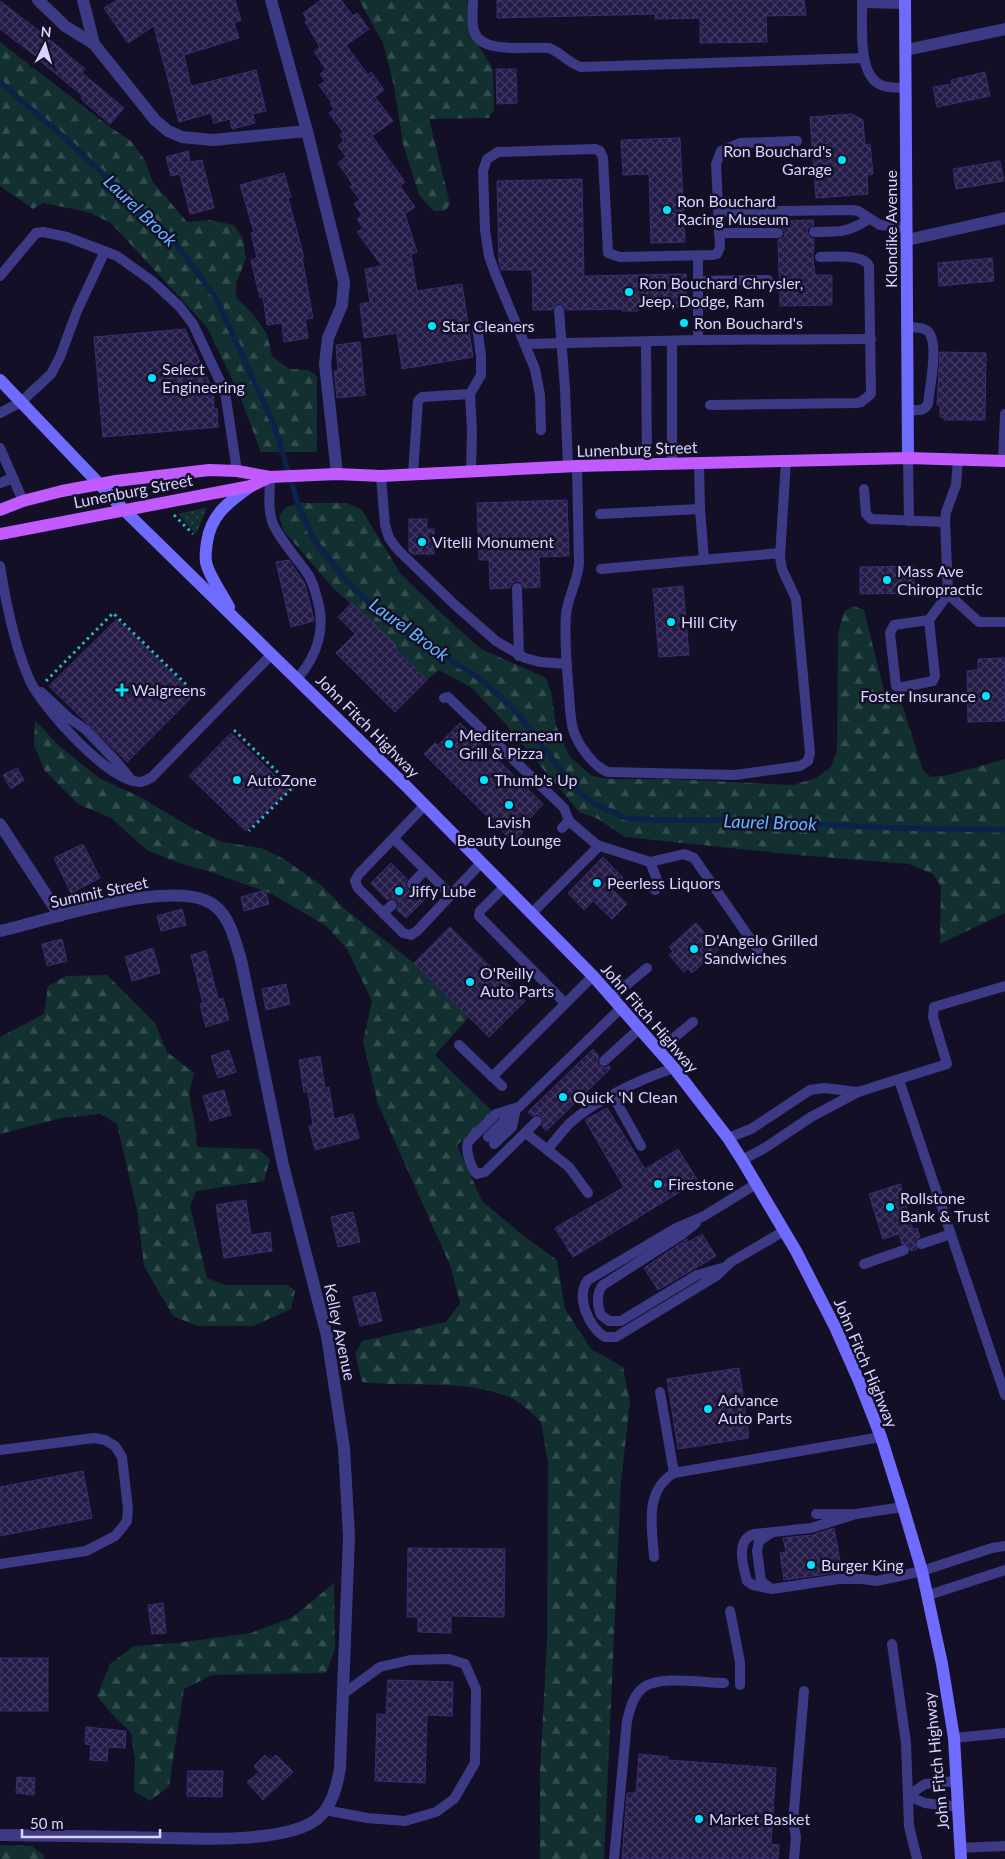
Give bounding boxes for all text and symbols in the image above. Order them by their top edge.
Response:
north arrow [20,20,70,70]
text: N [40,23,52,40]
place label: Ron Bouchard's Garage [723,141,832,178]
marker: Ron Bouchard's Garage [836,154,848,166]
water label: Laurel Brook [99,170,182,251]
street label: Klondike Avenue [881,170,900,288]
place label: Ron Bouchard Racing Museum [677,191,789,228]
marker: Ron Bouchard Racing Museum [661,204,673,216]
place label: Ron Bouchard Chrysler, Jeep, Dodge, Ram [639,273,803,310]
marker: Ron Bouchard Chrysler, Jeep, Dodge, Ram [623,286,635,298]
place label: Ron Bouchard's [694,313,803,332]
place label: Star Cleaners [442,316,535,335]
marker: Ron Bouchard's [678,317,690,329]
marker: Star Cleaners [426,320,438,332]
place label: Select Engineering [162,359,245,396]
marker: Select Engineering [146,372,158,384]
street label: Lunenburg Street [576,437,698,460]
street label: Lunenburg Street [72,470,194,511]
place label: Vitelli Monument [432,532,554,551]
marker: Vitelli Monument [416,536,428,548]
place label: Mass Ave Chiropractic [897,561,983,598]
marker: Mass Ave Chiropractic [881,574,893,586]
water label: Laurel Brook [365,593,454,666]
place label: Hill City [681,612,738,631]
marker: Hill City [665,616,677,628]
street label: John Fitch Highway [313,670,425,782]
place label: Walgreens [132,680,206,699]
marker: Walgreens [116,684,128,696]
place label: Foster Insurance [860,686,976,705]
marker: Foster Insurance [980,690,992,702]
place label: Mediterranean Grill & Pizza [459,725,563,762]
marker: Mediterranean Grill & Pizza [443,738,455,750]
place label: AutoZone [247,770,317,789]
place label: Thumb's Up [494,770,578,789]
marker: AutoZone [231,774,243,786]
marker: Thumb's Up [478,774,490,786]
marker: Lavish Beauty Lounge [503,799,515,811]
water label: Laurel Brook [723,809,818,835]
place label: Lavish Beauty Lounge [457,812,561,849]
street label: Summit Street [48,872,150,911]
place label: Peerless Liquors [607,873,721,892]
marker: Peerless Liquors [591,877,603,889]
place label: Jiffy Lube [409,881,476,900]
marker: Jiffy Lube [393,885,405,897]
place label: D'Angelo Grilled Sandwiches [704,930,818,967]
marker: D'Angelo Grilled Sandwiches [688,943,700,955]
street label: John Fitch Highway [598,959,703,1077]
place label: O'Reilly Auto Parts [480,963,554,1000]
marker: O'Reilly Auto Parts [464,976,476,988]
place label: Quick 'N Clean [573,1087,678,1106]
marker: Quick 'N Clean [557,1091,569,1103]
place label: Firestone [668,1174,734,1193]
marker: Firestone [652,1178,664,1190]
place label: Rollstone Bank & Trust [900,1188,990,1225]
marker: Rollstone Bank & Trust [884,1201,896,1213]
street label: Kelley Avenue [321,1282,360,1382]
street label: John Fitch Highway [831,1295,903,1431]
place label: Advance Auto Parts [718,1390,792,1427]
marker: Advance Auto Parts [702,1403,714,1415]
place label: Burger King [821,1555,904,1574]
marker: Burger King [805,1559,817,1571]
street label: John Fitch Highway [919,1691,952,1831]
scale bar [22,1806,160,1838]
place label: Market Basket [709,1809,810,1828]
marker: Market Basket [693,1813,705,1825]
text: 50 m [30,1814,64,1832]

